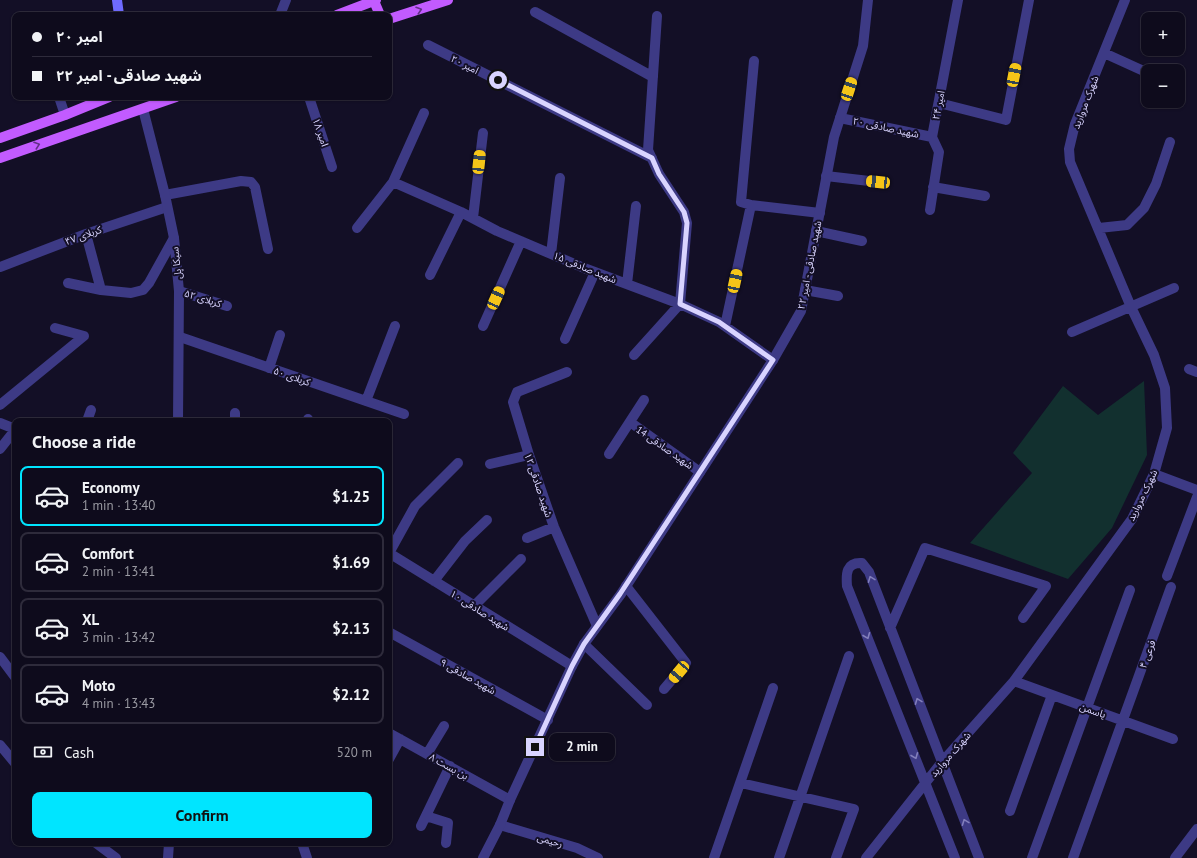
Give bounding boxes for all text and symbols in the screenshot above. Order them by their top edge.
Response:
one-way arrow [415,6,422,15]
map controls [1141,12,1185,108]
button: + [1141,12,1185,56]
text: امیر ۲۰ [56,27,103,46]
street label: امیر ۲۰ [449,52,481,77]
car [1006,62,1022,88]
button: − [1141,64,1185,108]
text: شهید صادقی - امیر ۲۲ [56,66,202,85]
route start [489,71,507,89]
street label: شهرک مروارید [1069,74,1102,130]
car [840,76,858,102]
street label: امیر ۲۴ [929,89,948,121]
street label: شهید صادقی ۲۰ [852,114,920,141]
street label: امیر ۱۸ [310,116,331,148]
one-way arrow [33,141,40,150]
car [472,149,486,175]
car [865,175,891,189]
street label: شهید صادقی - امیر ۲۲ [795,220,824,310]
street label: کربلای ۴۷ [63,223,104,248]
street label: سیکا پل [168,246,185,280]
street label: شهید صادقی ۱۵ [551,249,619,286]
car [727,268,743,294]
car [486,285,506,311]
street label: کربلای ۵۲ [183,287,224,311]
street label: کربلای ۵۰ [272,364,313,389]
street label: شهید صادقی 14 [634,423,696,472]
text: Choose a ride [32,430,136,453]
street label: شهید صادقی ۱۲ [521,451,556,519]
street label: شهرک مروارید [1124,467,1161,523]
icon: car [34,478,70,514]
text: Economy [82,478,140,497]
text: $1.25 [332,487,370,506]
text: 1 min · 13:40 [82,497,155,514]
icon: car [34,544,70,580]
text: Comfort [82,544,134,563]
text: $1.69 [332,553,370,572]
text: 2 min · 13:41 [82,563,155,580]
one-way arrow [868,576,876,583]
street label: شهید صادقی ۱۰ [448,587,512,634]
icon: car [34,610,70,646]
text: XL [82,610,99,629]
text: $2.13 [332,619,370,638]
text: 3 min · 13:42 [82,629,155,646]
one-way arrow [862,632,870,639]
street label: فرعی ۴ [1136,638,1159,670]
street label: شهید صادقی ۹ [438,656,498,697]
car [667,659,691,685]
icon: car [34,676,70,712]
text: Moto [82,676,115,695]
text: $2.12 [332,685,370,704]
text: 4 min · 13:43 [82,695,155,712]
one-way arrow [915,697,923,705]
street label: یاسمن [1078,700,1108,721]
street label: شهرک مروارید [927,729,974,780]
callout: 2 min [549,733,615,761]
route end [526,738,544,756]
text: 2 min [566,738,598,755]
icon: cash [32,741,54,763]
text: Cash [64,743,94,762]
text: 520 m [337,744,372,761]
street label: بن بست ۸ [427,750,471,783]
one-way arrow [910,753,918,760]
button: Confirm [32,792,372,838]
one-way arrow [962,818,970,825]
street label: رحیمی [536,831,564,850]

